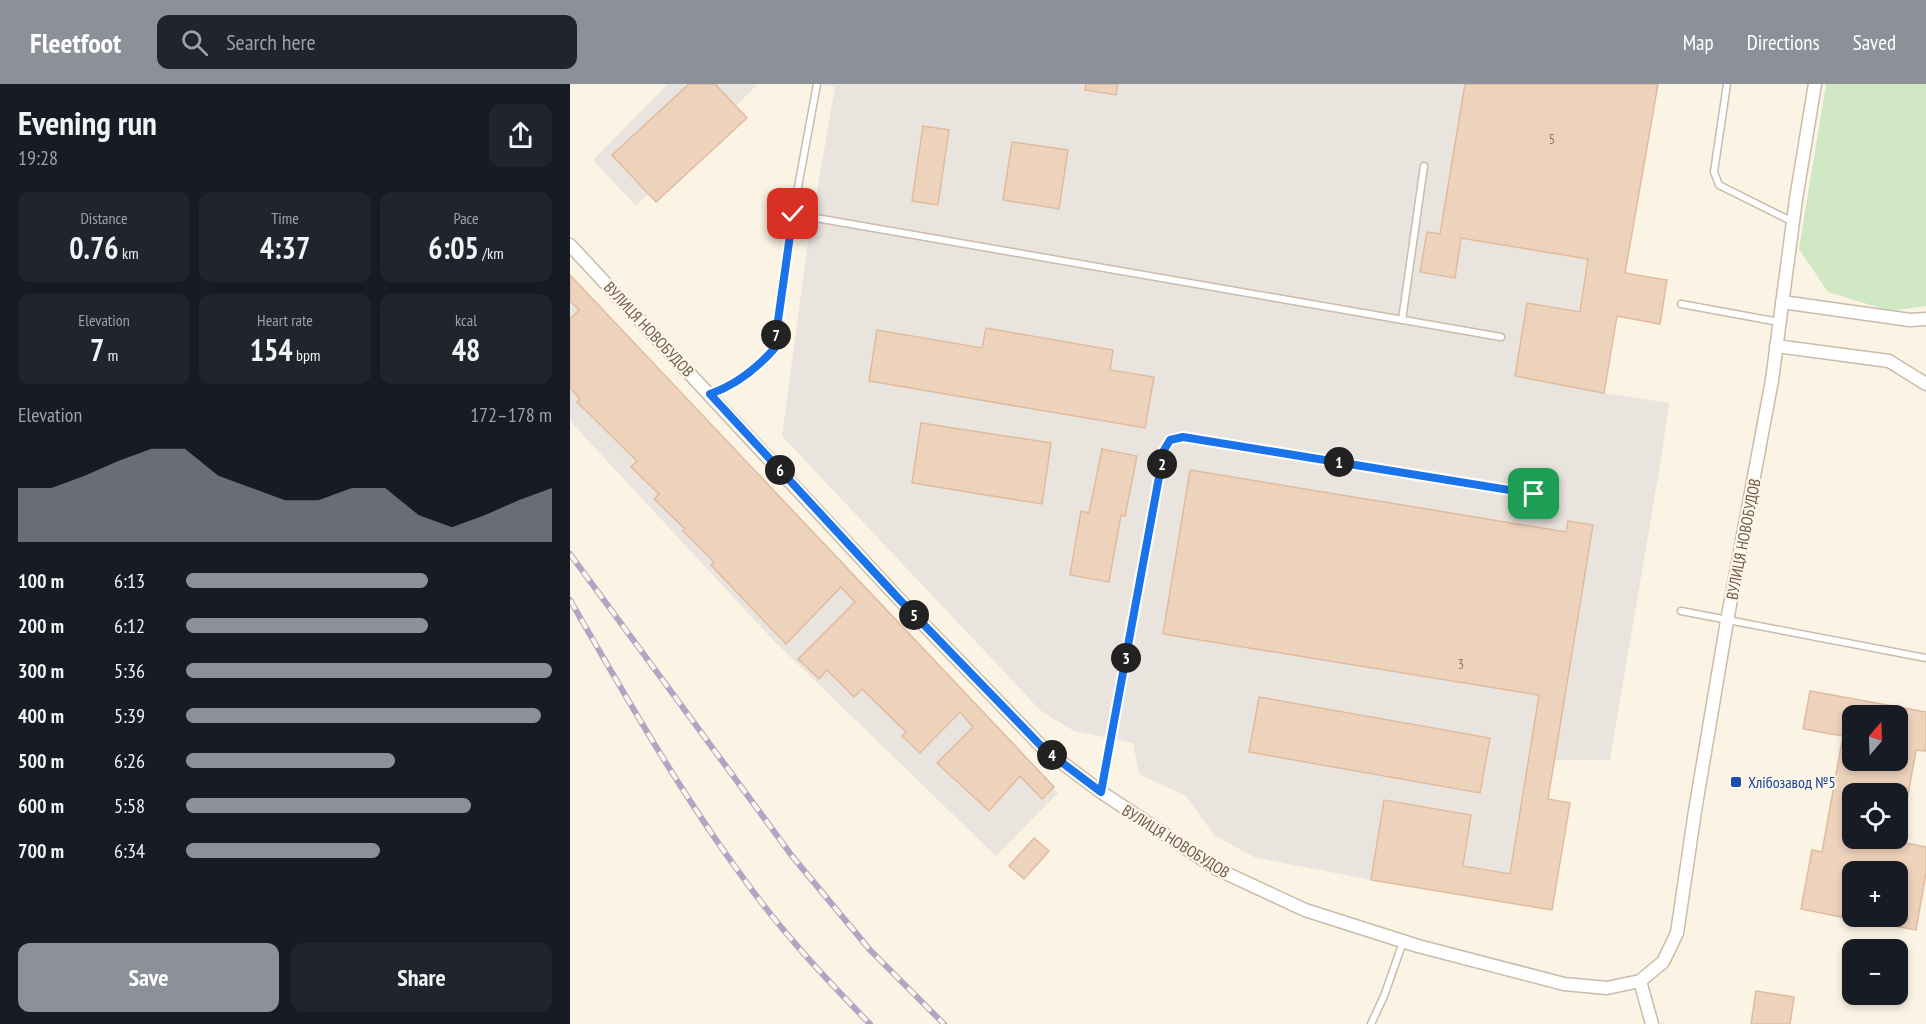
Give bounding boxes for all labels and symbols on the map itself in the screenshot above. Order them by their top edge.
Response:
house number: 5 [1549,130,1555,148]
pin [767,188,818,239]
street label: ВУЛИЦЯ НОВОБУДОВ [600,277,698,381]
pin: 7 [761,320,791,350]
pin: 1 [1324,447,1354,477]
pin: 2 [1147,449,1177,479]
pin: 6 [765,455,795,485]
pin [1508,468,1559,519]
street label: ВУЛИЦЯ НОВОБУДОВ [1721,477,1765,601]
pin: 5 [899,600,929,630]
pin: 3 [1111,643,1141,673]
house number: 3 [1458,655,1464,673]
north arrow [1842,705,1908,771]
pin: 4 [1037,740,1067,770]
place label: Хлібозавод №5 [1748,772,1836,792]
marker: Хлібозавод №5 [1729,775,1743,789]
street label: ВУЛИЦЯ НОВОБУДОВ [1119,800,1233,882]

